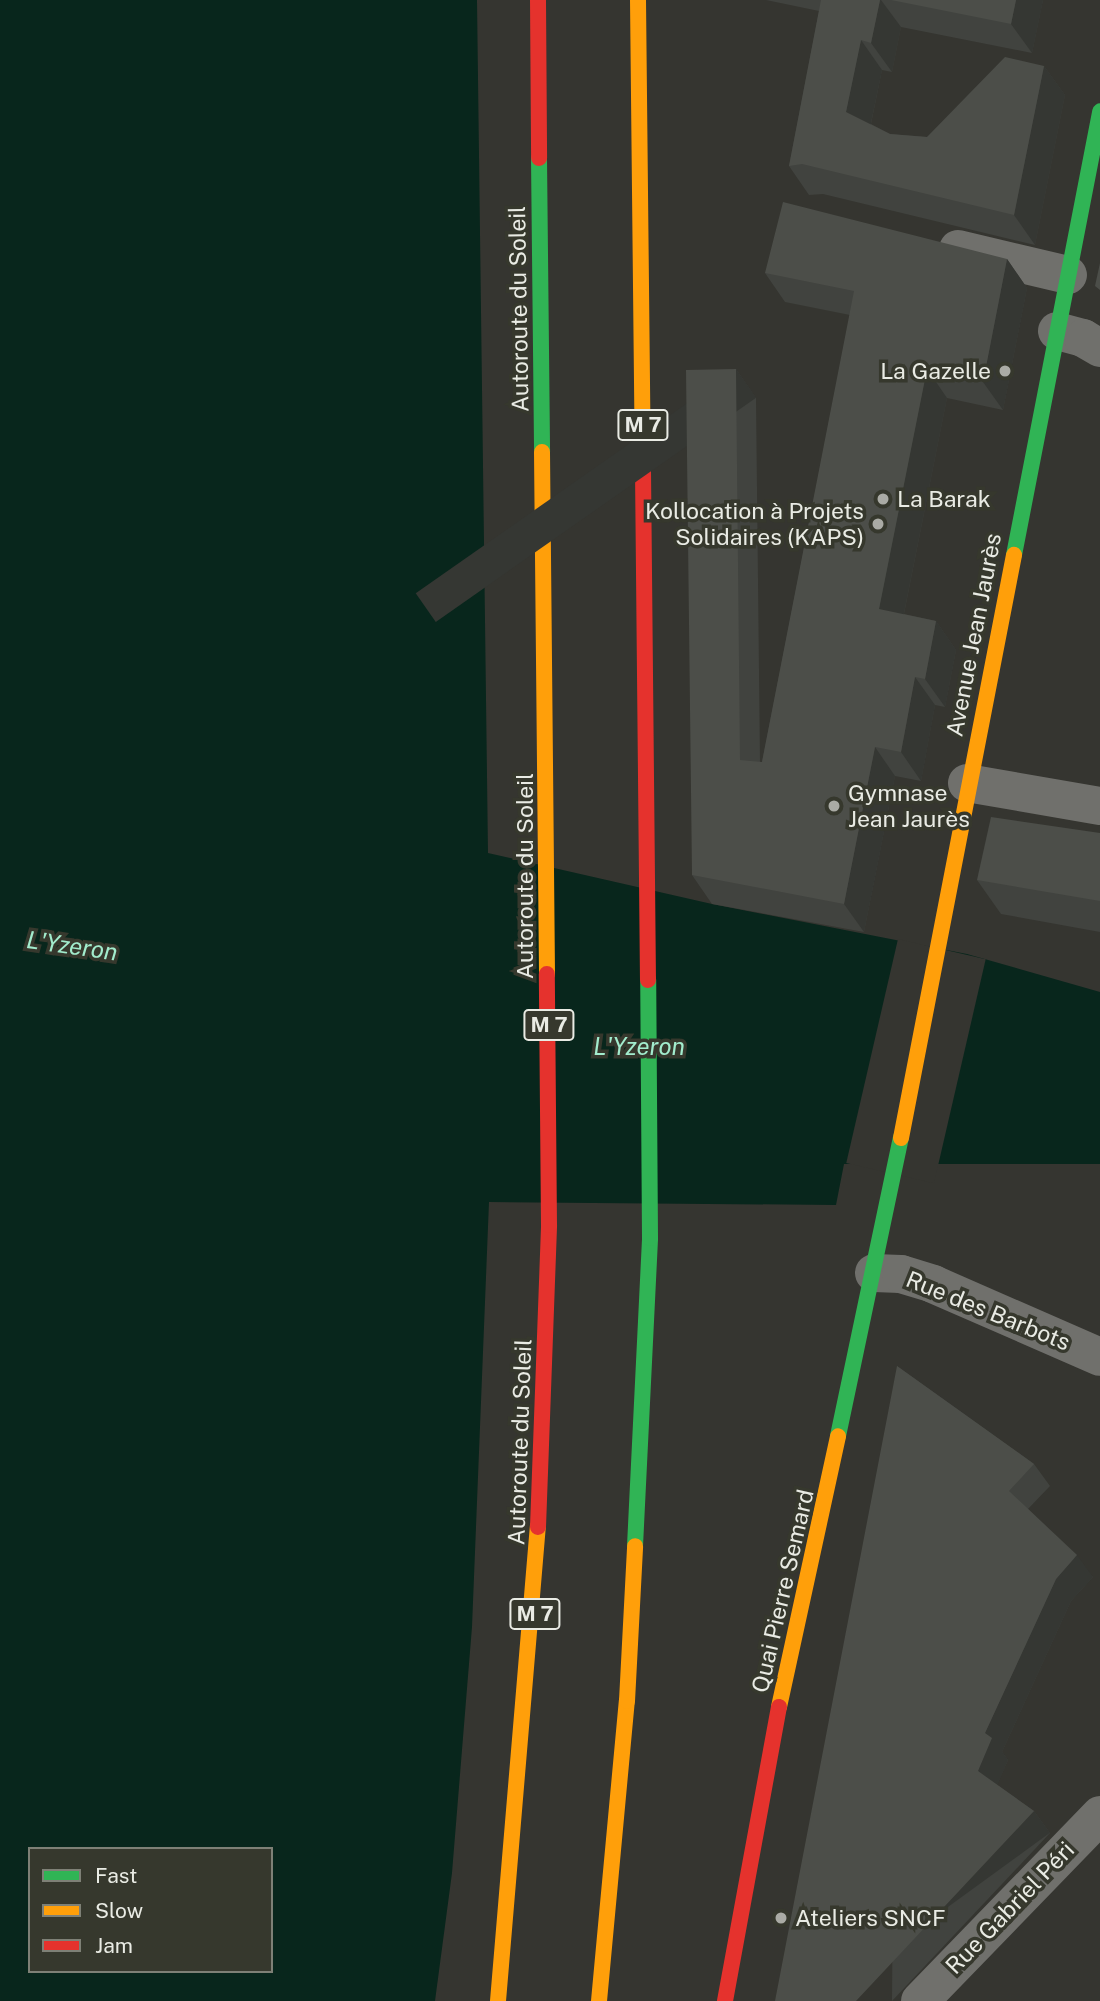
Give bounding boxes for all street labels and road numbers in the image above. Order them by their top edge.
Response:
street label: Autoroute du Soleil [503,205,535,413]
road number: M 7 [617,408,669,442]
street label: Avenue Jean Jaurès [941,531,1007,739]
street label: Autoroute du Soleil [511,773,539,979]
road number: M 7 [523,1007,575,1042]
street label: Rue des Barbots [902,1265,1074,1357]
street label: Autoroute du Soleil [503,1338,537,1546]
street label: Quai Pierre Semard [746,1487,820,1695]
road number: M 7 [509,1596,561,1632]
street label: Rue Gabriel Péri [940,1836,1080,1980]

